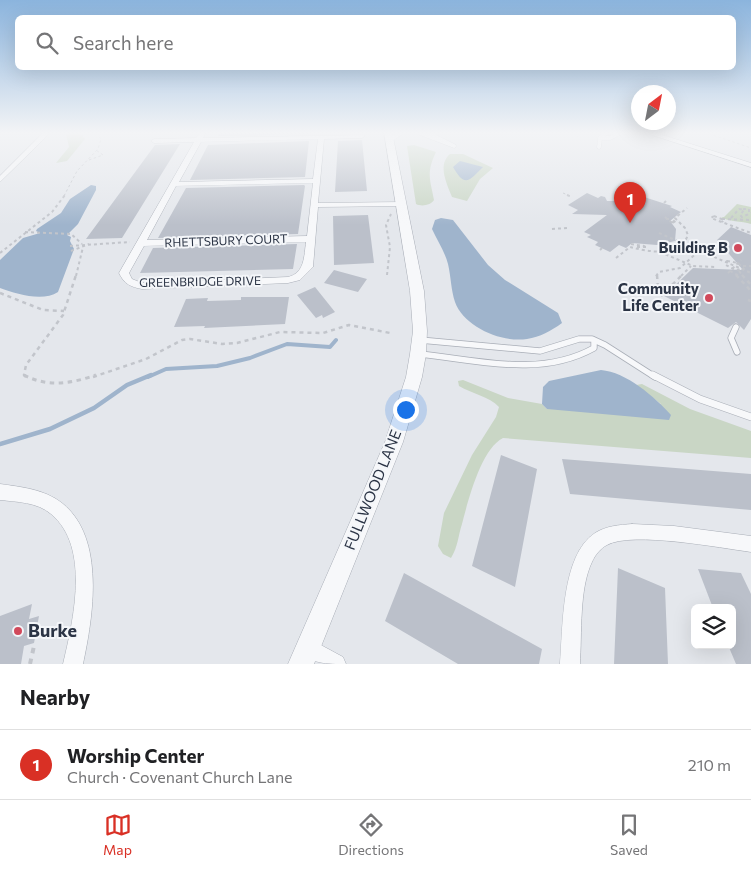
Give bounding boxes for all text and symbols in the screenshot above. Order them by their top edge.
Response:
search box [15,15,736,70]
icon: search [33,29,61,57]
text: Search here [73,31,173,54]
north arrow [631,85,676,130]
pin: 1 [614,182,646,223]
street label: RHETTSBURY COURT [164,231,288,249]
place label: Building B [659,238,728,256]
marker: Building B [732,242,744,254]
street label: GREENBRIDGE DRIVE [139,273,261,289]
place label: Community Life Center [618,279,700,314]
marker: Community Life Center [703,292,715,304]
your location [393,397,419,423]
street label: FULLWOOD LANE [340,427,404,552]
map controls [691,604,736,649]
button: layers [691,604,736,649]
place label: Burke [28,619,77,641]
marker: Burke [12,625,24,637]
text: Nearby [20,684,90,709]
text: Worship Center [67,744,204,767]
text: 1 [32,755,40,774]
text: 210 m [688,755,731,774]
text: Church · Covenant Church Lane [67,767,293,786]
tab: Map [103,811,132,858]
tab: Directions [338,811,404,858]
tab: Saved [610,811,648,858]

